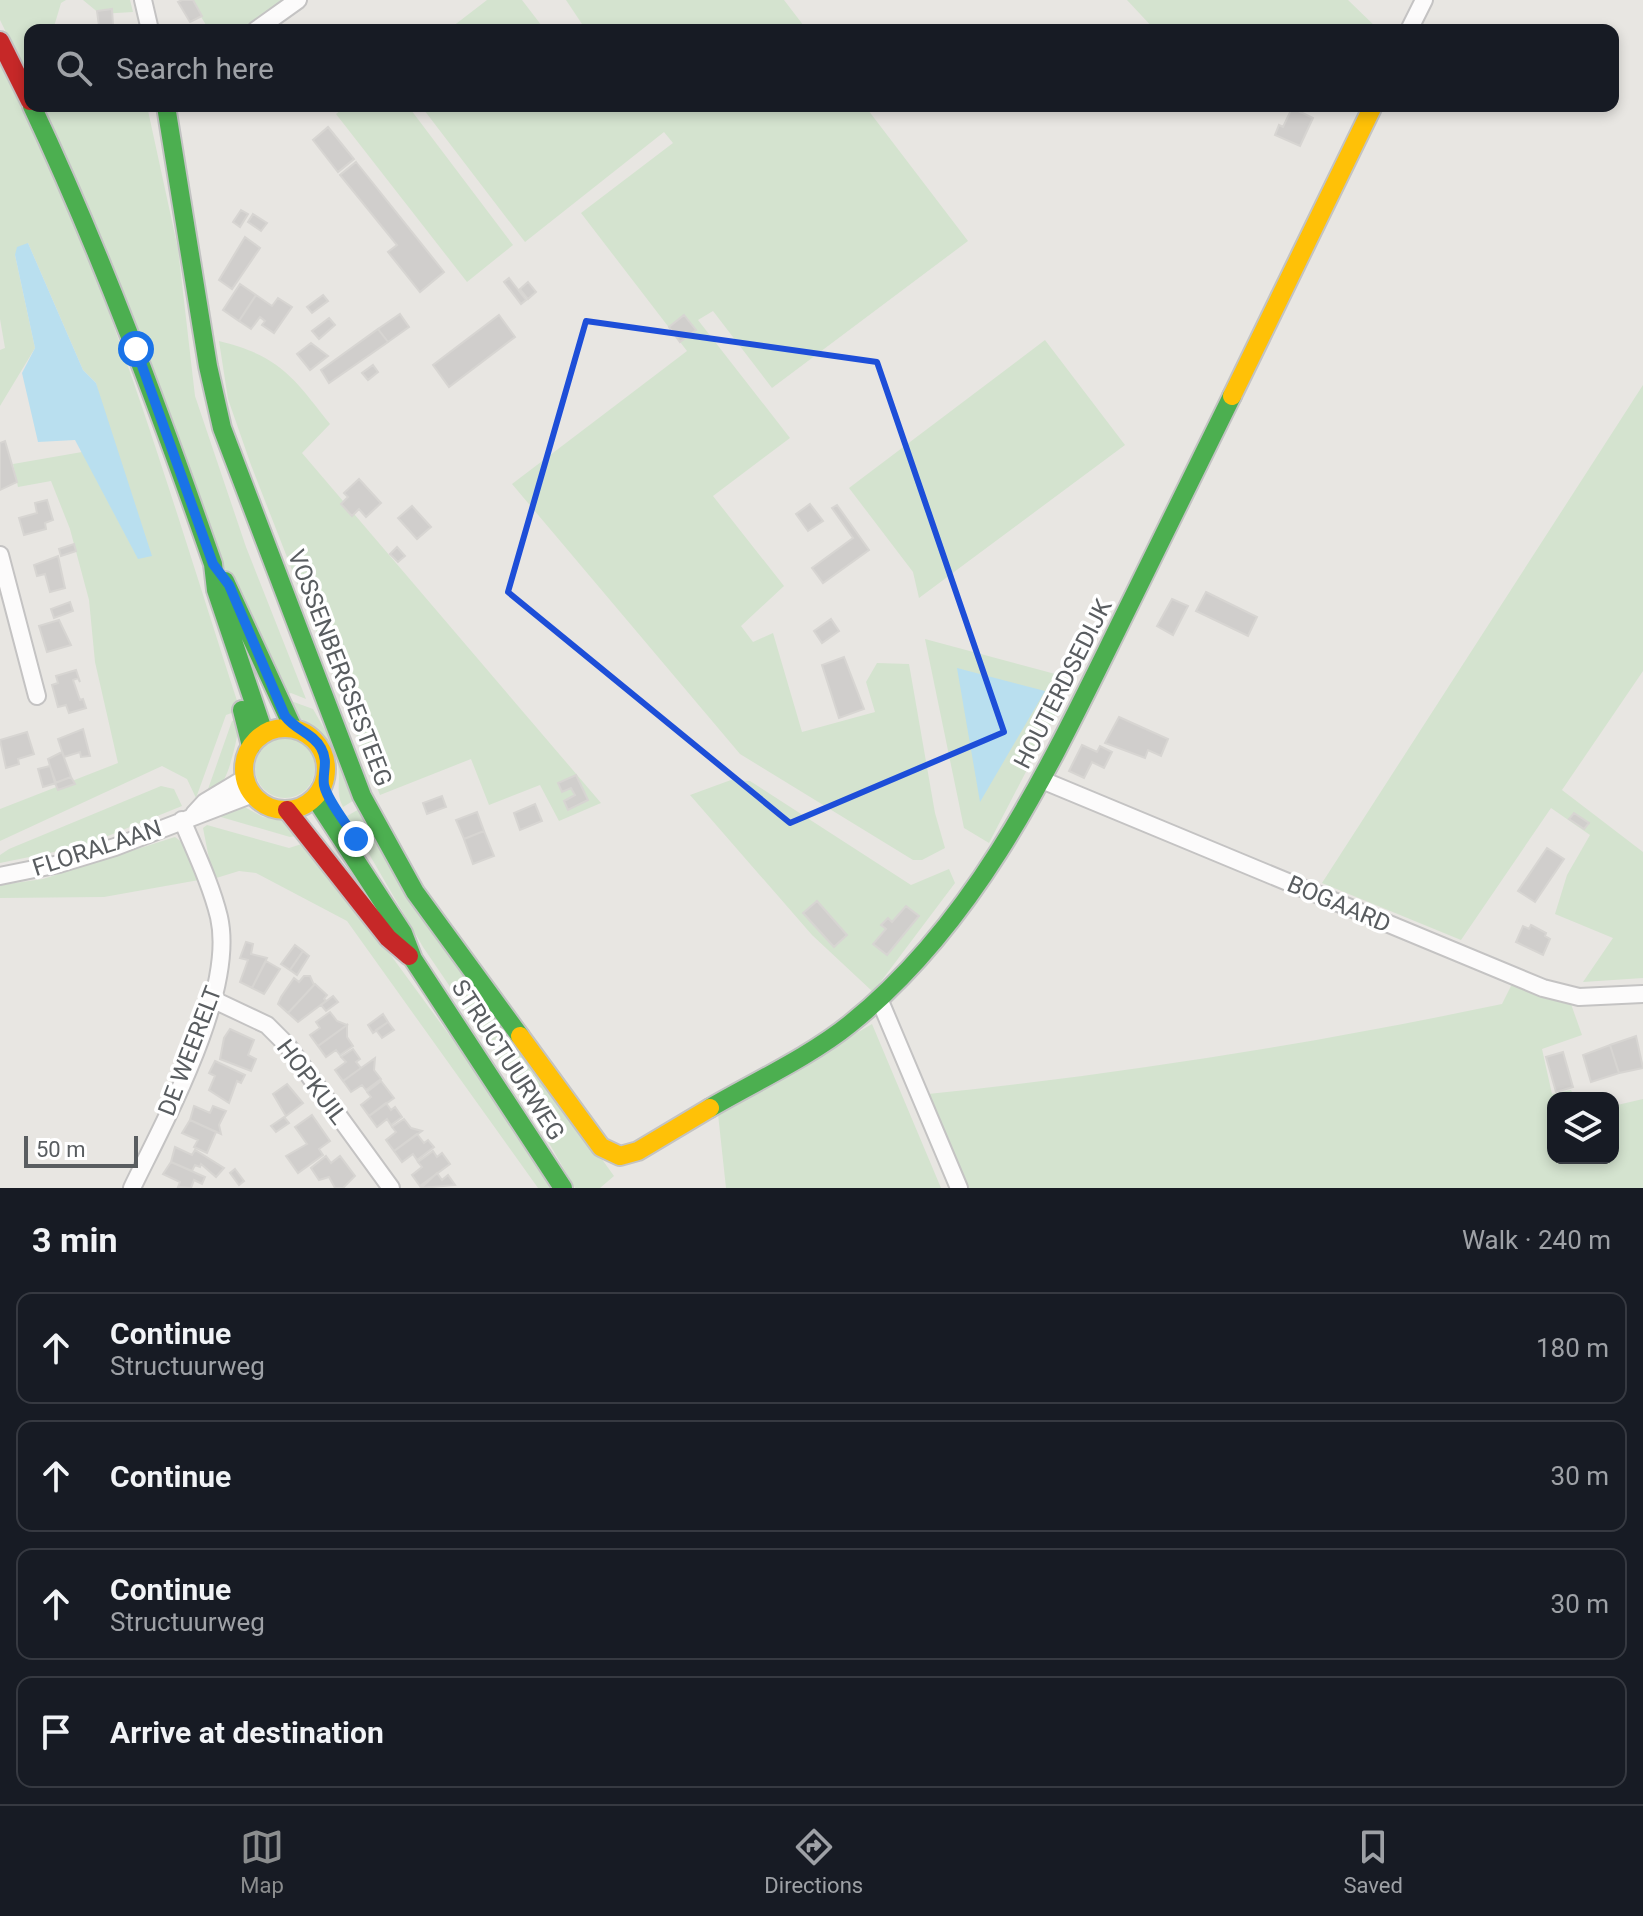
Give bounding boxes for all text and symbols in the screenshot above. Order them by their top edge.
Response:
search box [24,24,1619,112]
icon: search [52,46,96,90]
text: Search here [116,51,274,86]
route start [118,331,154,367]
street label: VOSSENBERGSESTEEG [282,546,398,790]
street label: HOUTERDSEDIJK [1008,594,1118,773]
street label: FLORALAAN [29,814,165,882]
route end [338,821,374,857]
street label: BOGAARD [1283,870,1395,938]
street label: STRUCTUURWEG [446,974,570,1146]
street label: DE WEERELT [152,982,228,1120]
street label: HOPKUIL [271,1034,353,1130]
map controls [1547,1092,1619,1164]
button: layers [1547,1092,1619,1164]
scale bar [24,1132,138,1168]
text: 50 m [36,1137,85,1162]
text: 3 min [32,1220,117,1260]
text: Walk · 240 m [1462,1225,1611,1255]
text: Continue [110,1316,231,1351]
icon: ahead [34,1326,78,1370]
text: 180 m [1536,1333,1609,1363]
text: Structuurweg [110,1351,265,1381]
icon: ahead [34,1454,78,1498]
text: Continue [110,1459,231,1494]
text: 30 m [1551,1461,1609,1491]
text: Continue [110,1572,231,1607]
icon: ahead [34,1582,78,1626]
text: 30 m [1551,1589,1609,1619]
text: Structuurweg [110,1607,265,1637]
icon: arrive [34,1710,78,1754]
text: Arrive at destination [110,1715,384,1750]
tab: Map [240,1825,284,1898]
tab: Directions [764,1825,863,1898]
tab: Saved [1343,1825,1403,1898]

